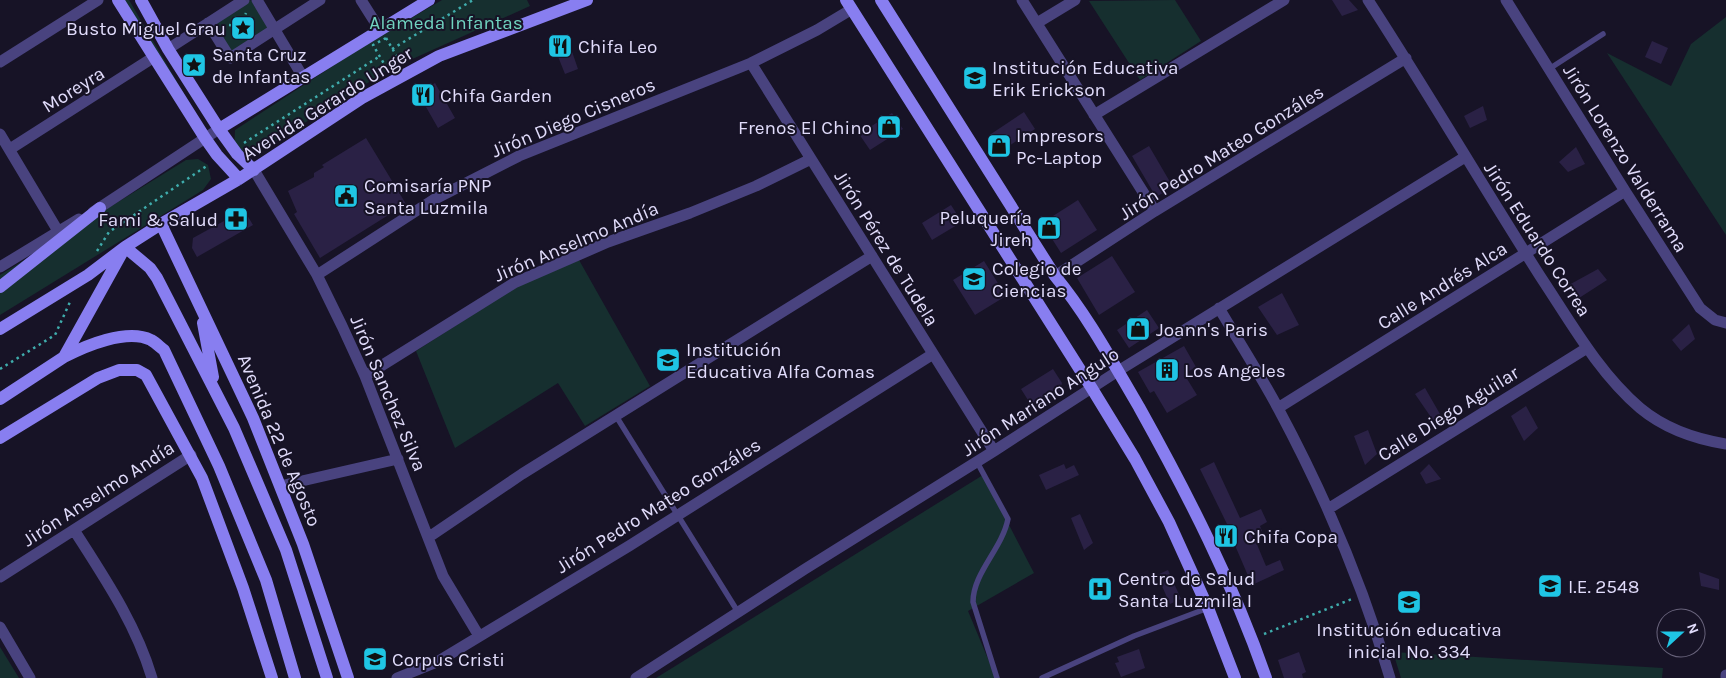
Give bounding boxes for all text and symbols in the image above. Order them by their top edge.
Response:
park label: Alameda Infantas [369,12,523,34]
place icon: Busto Miguel Grau [230,15,256,41]
place label: Busto Miguel Grau [66,18,226,40]
restaurant icon: Chifa Leo [547,33,573,59]
place label: Chifa Leo [578,36,657,58]
street label: Avenida Gerardo Unger [238,42,417,165]
place label: Santa Cruz de Infantas [212,44,310,88]
place icon: Santa Cruz de Infantas [181,52,207,78]
place label: Institución Educativa Erik Erickson [992,57,1179,101]
street label: Jirón Lorenzo Valderrama [1558,61,1692,256]
street label: Moreyra [38,62,109,118]
school or university icon: Institución Educativa Erik Erickson [962,65,988,91]
street label: Jirón Diego Cisneros [488,73,659,162]
street label: Jirón Pedro Mateo Gonzáles [1115,81,1328,225]
restaurant icon: Chifa Garden [410,82,436,108]
place label: Chifa Garden [440,85,552,107]
shop icon: Frenos El Chino [876,114,902,140]
place label: Frenos El Chino [738,117,872,139]
place label: Impresors Pc-Laptop [1016,125,1104,169]
shop icon: Impresors Pc-Laptop [986,133,1012,159]
street label: Jirón Eduardo Correa [1479,158,1595,321]
street label: Jirón Pérez de Tudela [829,167,943,330]
place label: Comisaría PNP Santa Luzmila [364,175,491,219]
public building icon: Comisaría PNP Santa Luzmila [333,183,359,209]
street label: Jirón Anselmo Andía [491,197,662,287]
pharmacy icon: Fami & Salud [223,206,249,232]
place label: Peluquería Jireh [940,207,1032,251]
place label: Fami & Salud [98,209,218,231]
shop icon: Peluquería Jireh [1036,215,1062,241]
street label: Calle Andrés Alca [1374,237,1511,334]
place label: Colegio de Ciencias [992,258,1081,302]
school or university icon: Colegio de Ciencias [961,266,987,292]
street label: Jirón Sanchez Silva [345,312,431,475]
shop icon: Joann's Paris [1125,316,1151,342]
place label: Joann's Paris [1156,319,1268,341]
place label: Institución Educativa Alfa Comas [686,339,875,383]
street label: Jirón Mariano Angulo [958,343,1123,461]
school or university icon: Institución Educativa Alfa Comas [655,347,681,373]
street label: Avenida 22 de Agosto [233,351,325,530]
building icon: Los Angeles [1154,357,1180,383]
place label: Los Angeles [1184,360,1286,382]
street label: Calle Diego Aguilar [1374,362,1523,466]
street label: Jirón Pedro Mateo Gonzáles [552,434,765,578]
street label: Jirón Anselmo Andía [19,437,179,551]
restaurant icon: Chifa Copa [1213,523,1239,549]
place label: Chifa Copa [1244,526,1338,548]
place label: Centro de Salud Santa Luzmila I [1118,568,1255,612]
school or university icon: I.E. 2548 [1537,573,1563,599]
hospital icon: Centro de Salud Santa Luzmila I [1087,576,1113,602]
place label: I.E. 2548 [1568,576,1639,598]
school or university icon: Institución educativa inicial No. 334 [1396,589,1422,615]
north arrow [1656,608,1706,658]
place label: Institución educativa inicial No. 334 [1316,619,1502,663]
text: N [1683,621,1702,636]
school or university icon: Corpus Cristi [362,646,388,672]
place label: Corpus Cristi [392,649,505,671]

